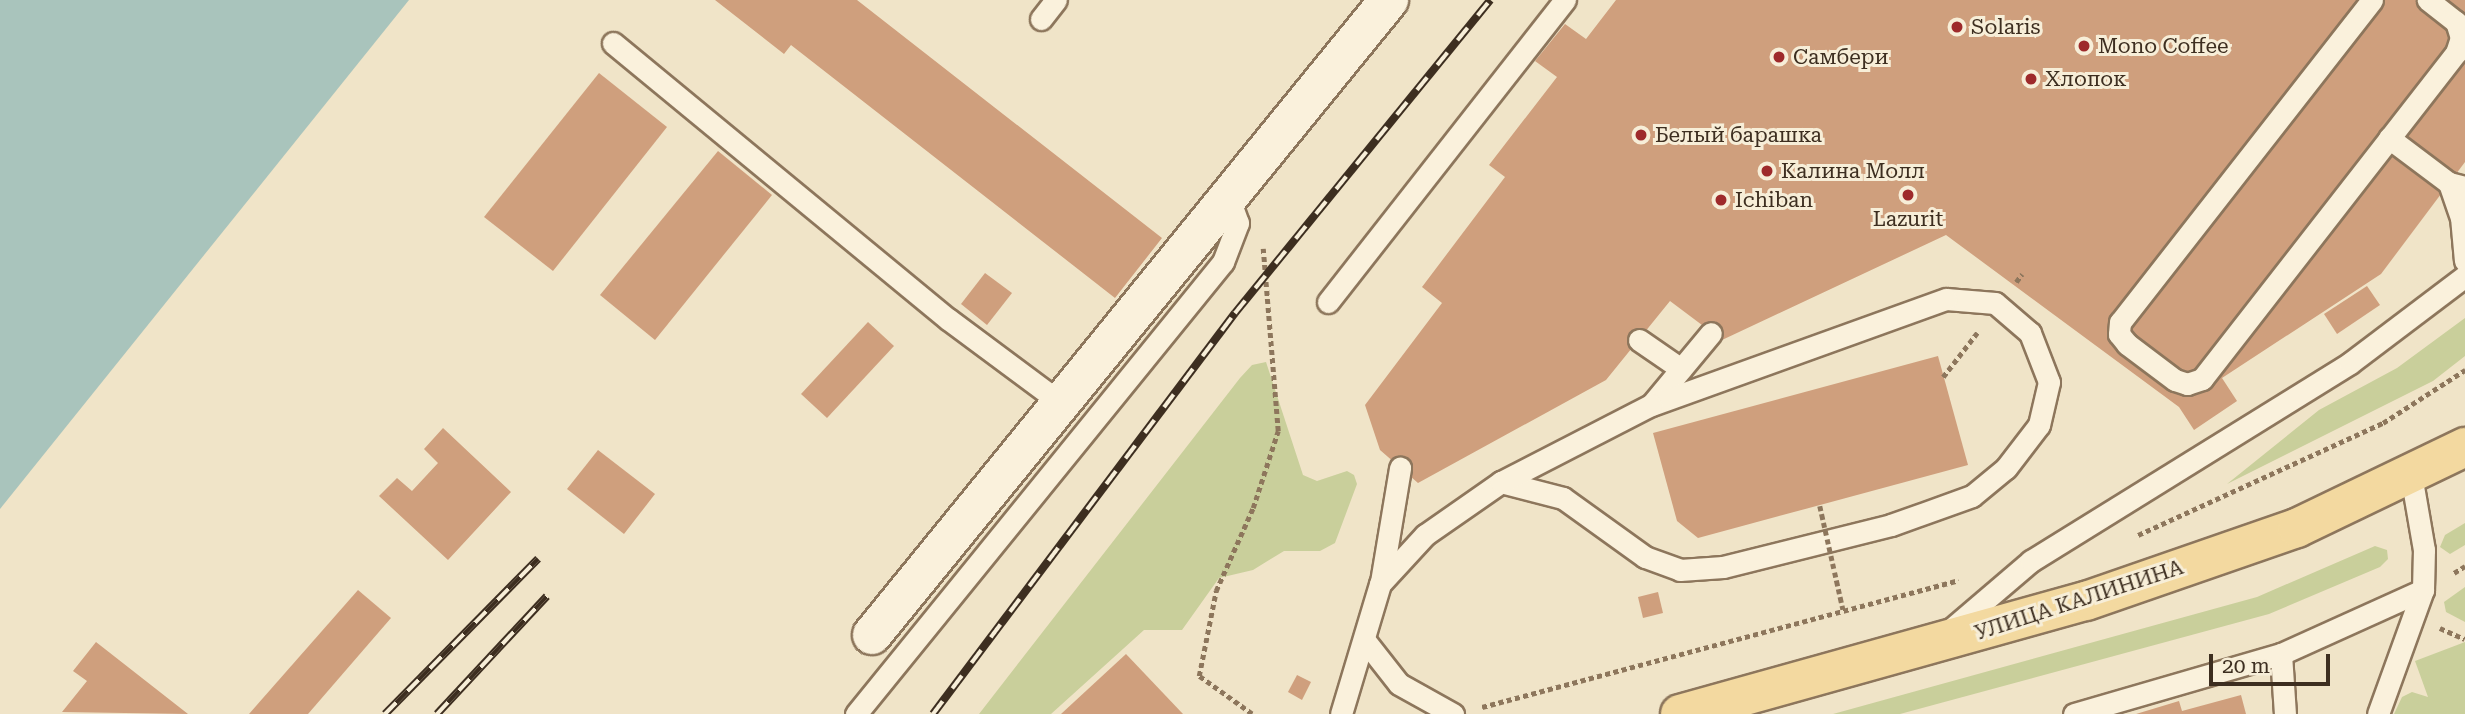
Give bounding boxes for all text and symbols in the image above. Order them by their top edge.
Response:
place label: Solaris [1971,14,2041,40]
marker: Solaris [1949,19,1965,35]
place label: Mono Coffee [2098,33,2229,59]
marker: Mono Coffee [2076,38,2092,54]
place label: Самбери [1793,44,1889,70]
marker: Самбери [1771,49,1787,65]
place label: Хлопок [2045,66,2127,92]
marker: Хлопок [2023,71,2039,87]
place label: Белый барашка [1655,122,1822,148]
marker: Белый барашка [1633,127,1649,143]
place label: Калина Молл [1781,158,1925,184]
marker: Калина Молл [1759,163,1775,179]
place label: Ichiban [1735,187,1813,213]
marker: Lazurit [1900,187,1916,203]
marker: Ichiban [1713,192,1729,208]
place label: Lazurit [1873,206,1943,232]
street label: УЛИЦА КАЛИНИНА [1972,554,2186,646]
scale bar [2213,640,2334,684]
text: 20 m [2222,654,2270,678]

